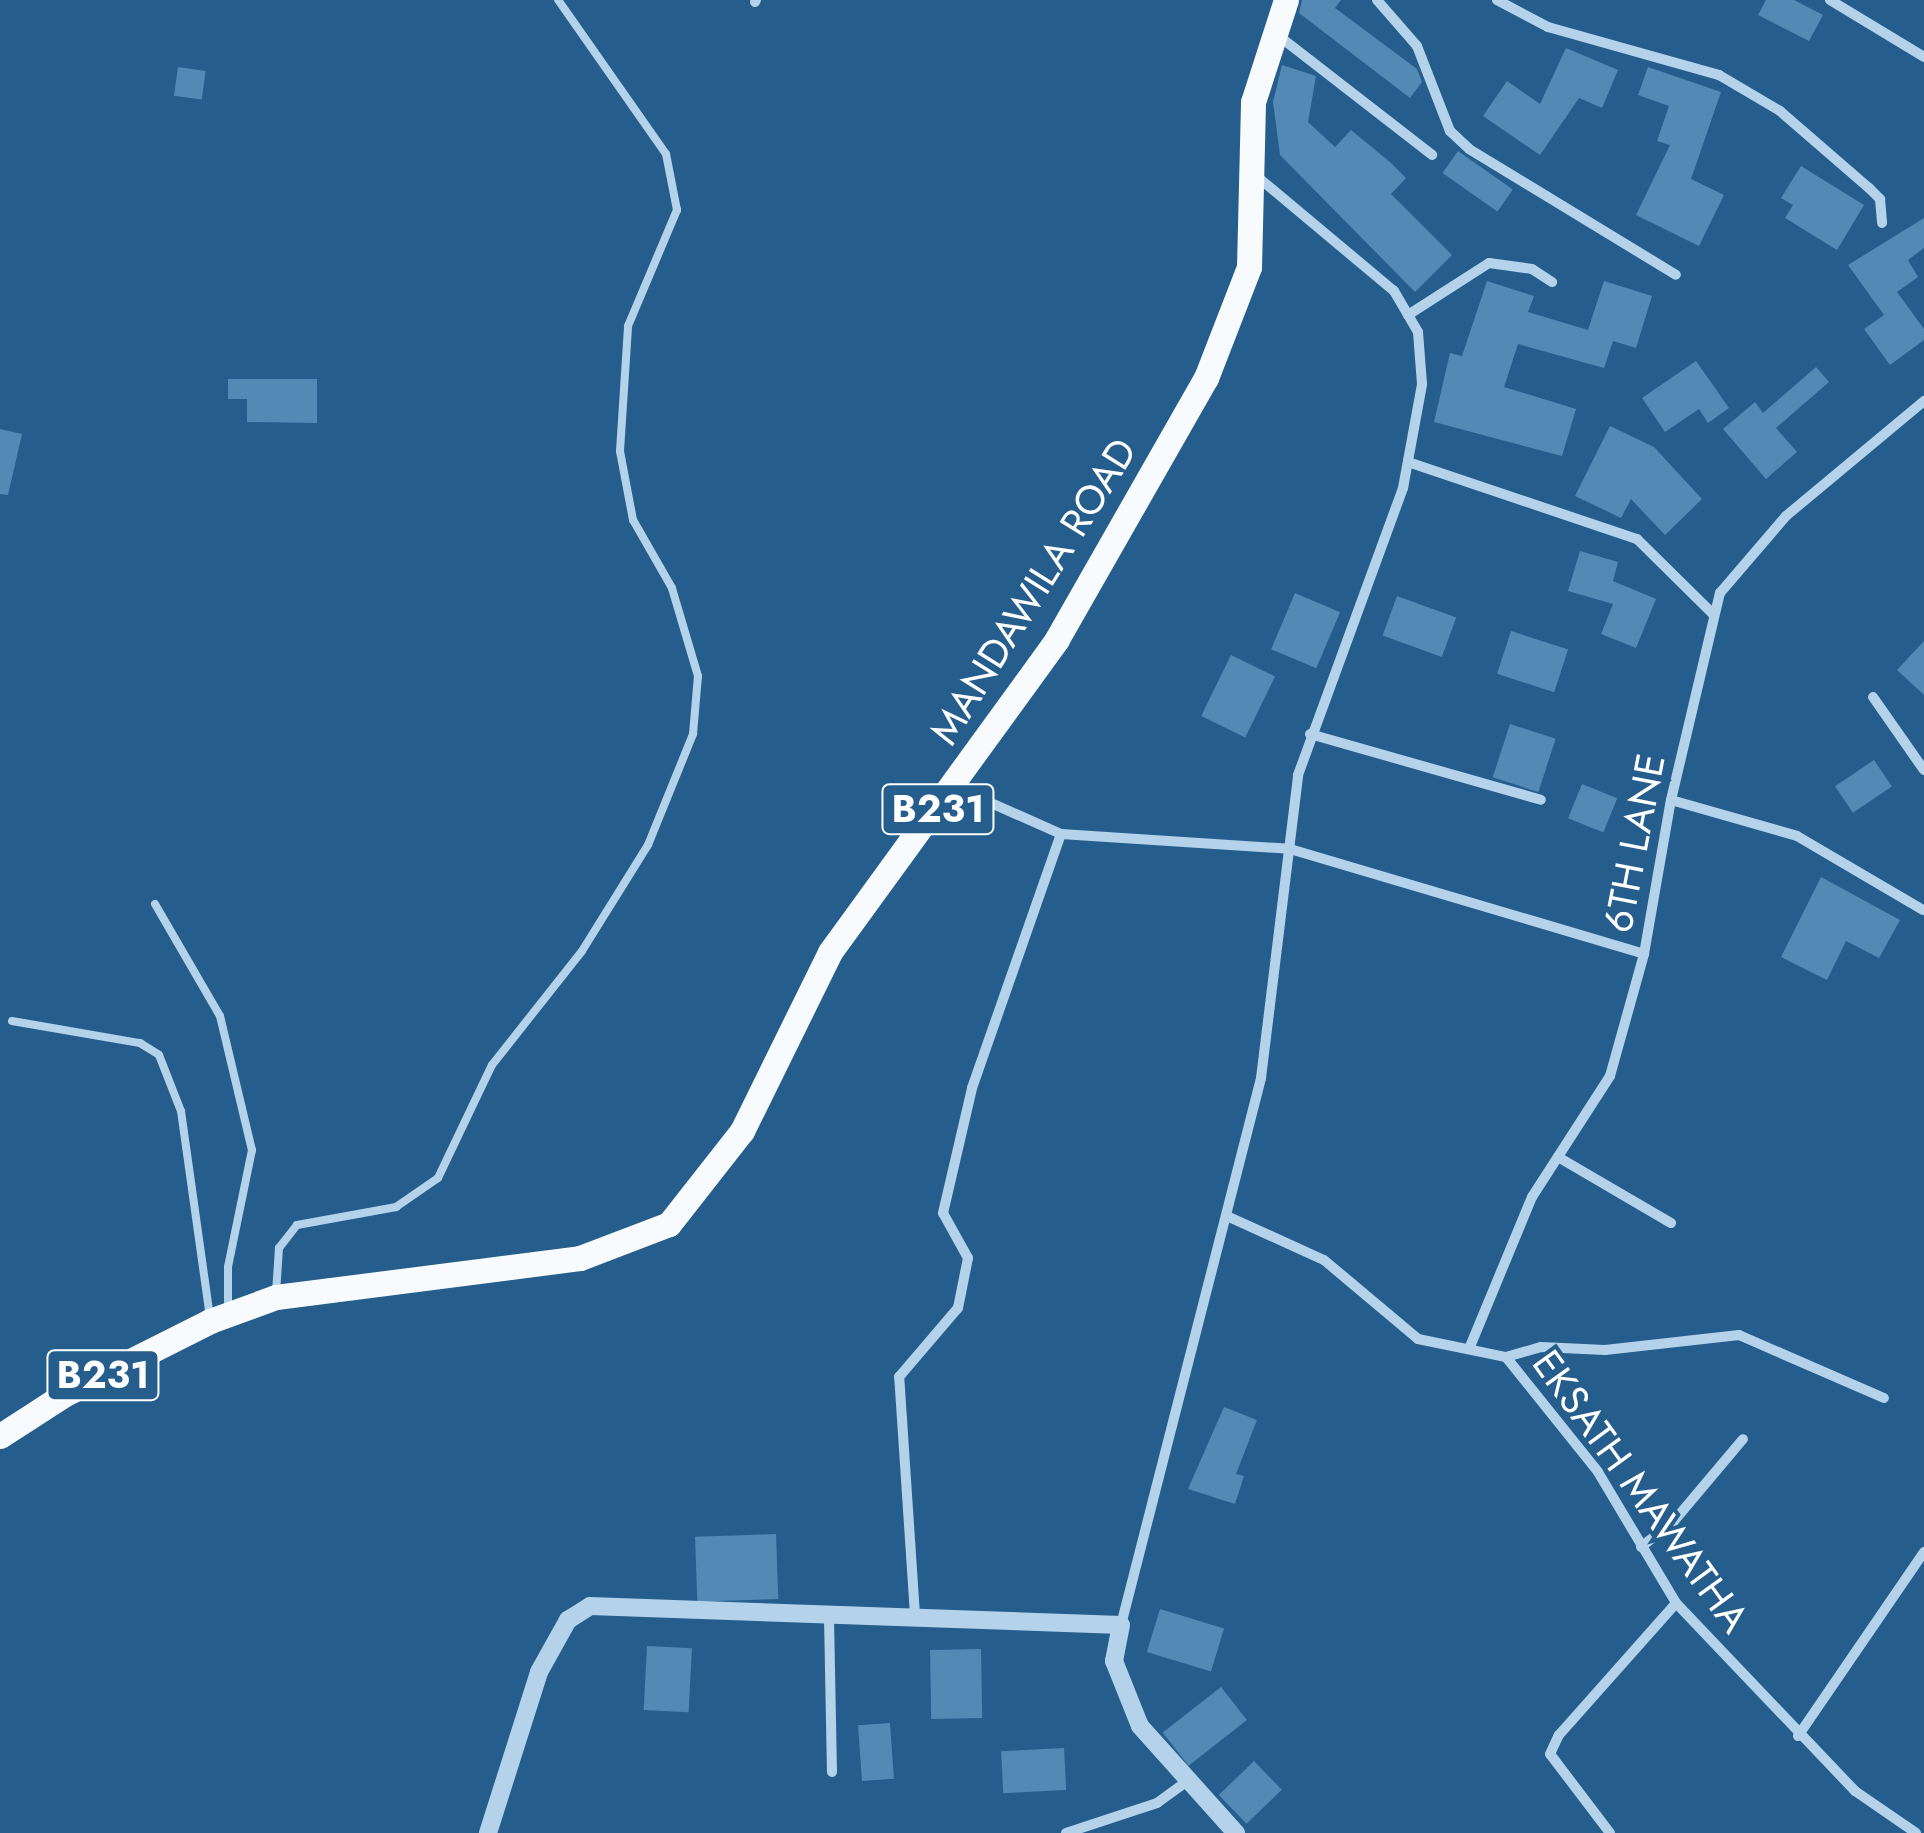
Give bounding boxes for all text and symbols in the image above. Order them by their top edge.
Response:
street label: MANDAWILA ROAD [919,429,1147,753]
street label: 6TH LANE [1593,750,1675,936]
road number: B231 [880,776,996,842]
street label: EKSATH MAWATHA [1523,1341,1759,1641]
road number: B231 [46,1342,160,1408]

